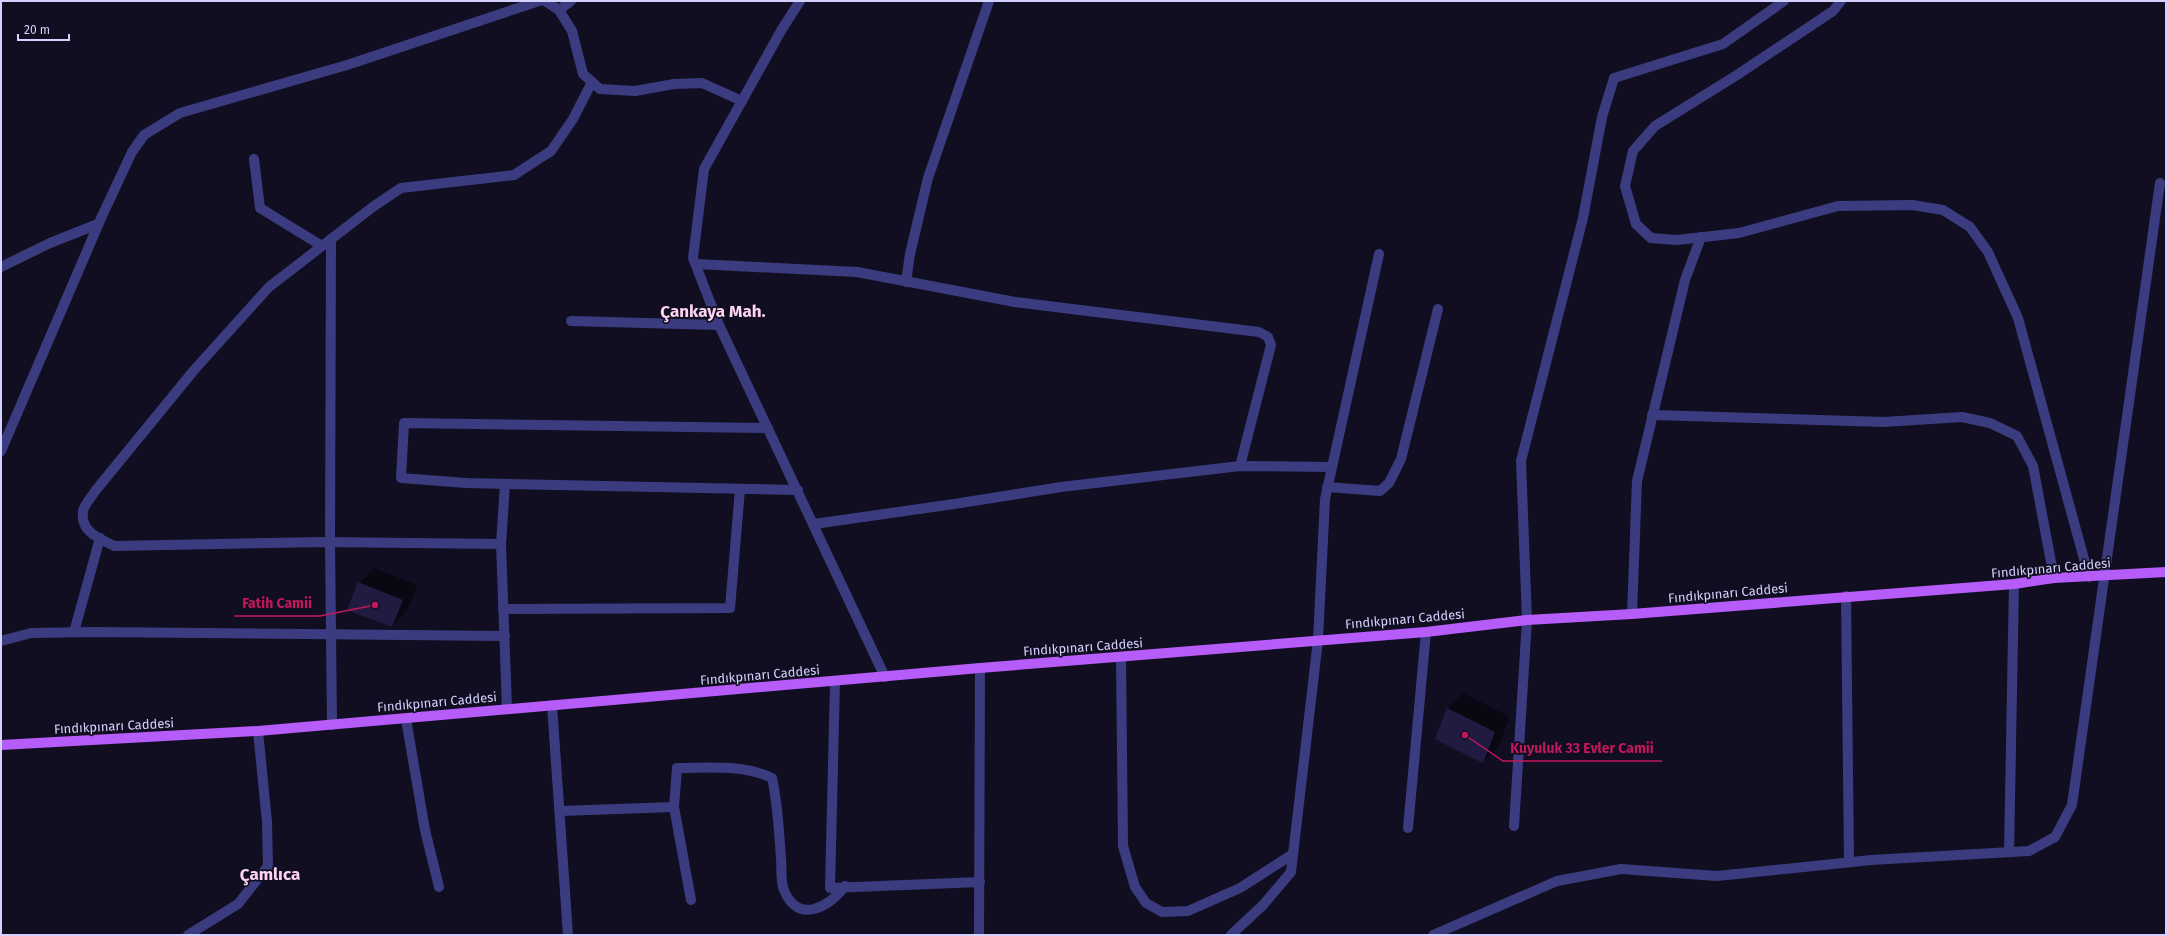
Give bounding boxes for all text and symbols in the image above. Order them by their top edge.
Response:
scale bar [18,16,69,42]
text: 20 m [24,23,50,37]
district label: Çankaya Mah. [660,301,766,323]
street label: Fındıkpınarı Caddesi [1991,555,2111,581]
street label: Fındıkpınarı Caddesi [1668,580,1788,606]
callout: Fatih Camii [234,590,320,616]
text: Fatih Camii [242,595,312,612]
street label: Fındıkpınarı Caddesi [1345,606,1465,632]
street label: Fındıkpınarı Caddesi [1023,635,1143,659]
street label: Fındıkpınarı Caddesi [700,662,820,688]
street label: Fındıkpınarı Caddesi [377,689,497,715]
street label: Fındıkpınarı Caddesi [54,715,174,737]
callout: Kuyuluk 33 Evler Camii [1503,735,1662,761]
text: Kuyuluk 33 Evler Camii [1510,740,1654,757]
district label: Çamlıca [240,864,300,886]

